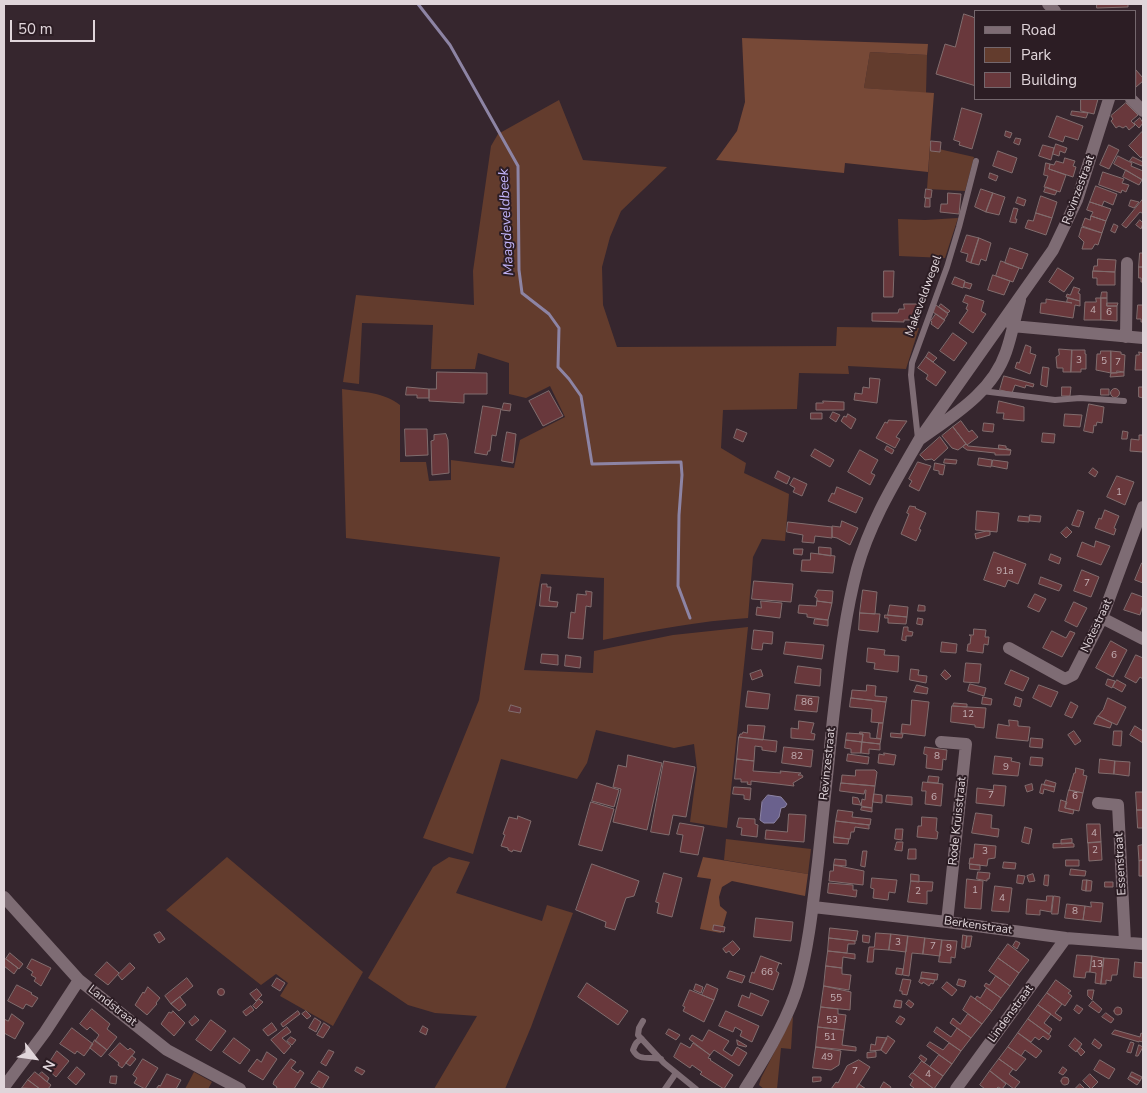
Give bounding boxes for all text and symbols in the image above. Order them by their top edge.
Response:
scale bar [12,10,98,42]
legend [974,10,1137,100]
text: 50 m [18,19,53,39]
text: Road [1021,20,1056,40]
text: Park [1021,45,1051,65]
text: Building [1021,70,1077,90]
street label: Revinzestraat [1060,153,1098,227]
water label: Maagdeveldbeek [496,168,518,276]
street label: Makeveldwegel [903,254,945,338]
house number: 4 [1090,305,1096,317]
house number: 6 [1106,307,1112,319]
house number: 3 [1076,355,1082,367]
house number: 5 [1101,356,1107,368]
house number: 7 [1115,357,1121,369]
house number: 1 [1116,487,1122,499]
house number: 91a [996,566,1014,578]
house number: 7 [1084,578,1090,590]
street label: Notestraat [1078,597,1116,655]
house number: 6 [1111,650,1117,662]
house number: 86 [801,697,813,709]
house number: 12 [962,709,974,721]
street label: Revinzestraat [817,727,839,801]
house number: 82 [791,751,803,763]
house number: 8 [934,751,940,763]
house number: 9 [1003,762,1009,774]
street label: Rode Kruisstraat [946,776,970,866]
house number: 7 [988,790,994,802]
house number: 6 [1072,791,1078,803]
house number: 6 [931,792,937,804]
house number: 4 [1091,828,1097,840]
street label: Essenstraat [1112,832,1130,896]
house number: 2 [1092,845,1098,857]
house number: 3 [982,846,988,858]
house number: 1 [972,885,978,897]
house number: 2 [915,886,921,898]
house number: 4 [999,893,1005,905]
house number: 8 [1072,906,1078,918]
street label: Berkenstraat [943,914,1013,938]
house number: 3 [895,937,901,949]
house number: 7 [930,941,936,953]
house number: 9 [946,943,952,955]
house number: 13 [1091,959,1103,971]
house number: 66 [761,967,773,979]
street label: Landstraat [85,983,139,1029]
street label: Lindenstraat [985,983,1037,1045]
house number: 55 [830,993,842,1005]
house number: 53 [826,1015,838,1027]
house number: 51 [824,1032,836,1044]
north arrow [10,1033,60,1083]
house number: 49 [821,1052,833,1064]
text: N [38,1056,59,1075]
house number: 7 [852,1066,858,1078]
house number: 4 [925,1069,931,1081]

